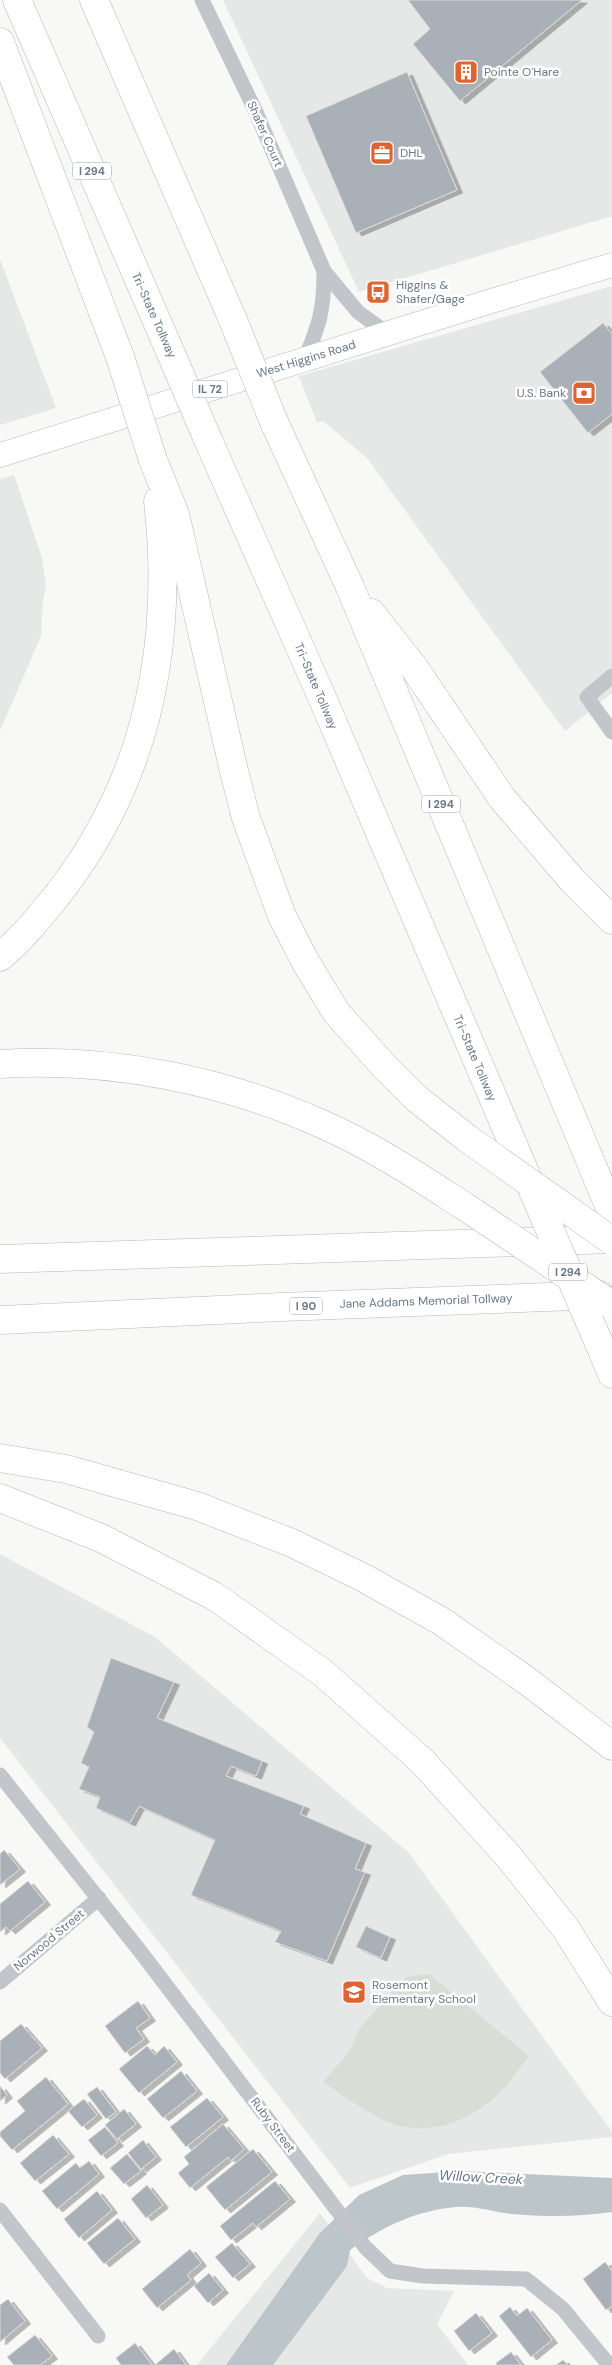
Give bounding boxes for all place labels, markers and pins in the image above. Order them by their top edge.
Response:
building icon: Pointe O'Hare [453,59,479,85]
place label: Pointe O'Hare [484,64,559,80]
office icon: DHL [369,140,395,166]
place label: DHL [400,145,423,161]
place label: Higgins & Shafer/Gage [396,277,465,307]
bus stop icon: Higgins & Shafer/Gage [365,279,391,305]
bank icon: U.S. Bank [571,380,597,406]
place label: U.S. Bank [517,385,566,401]
place label: Rosemont Elementary School [372,1977,476,2007]
school or university icon: Rosemont Elementary School [341,1979,367,2005]

